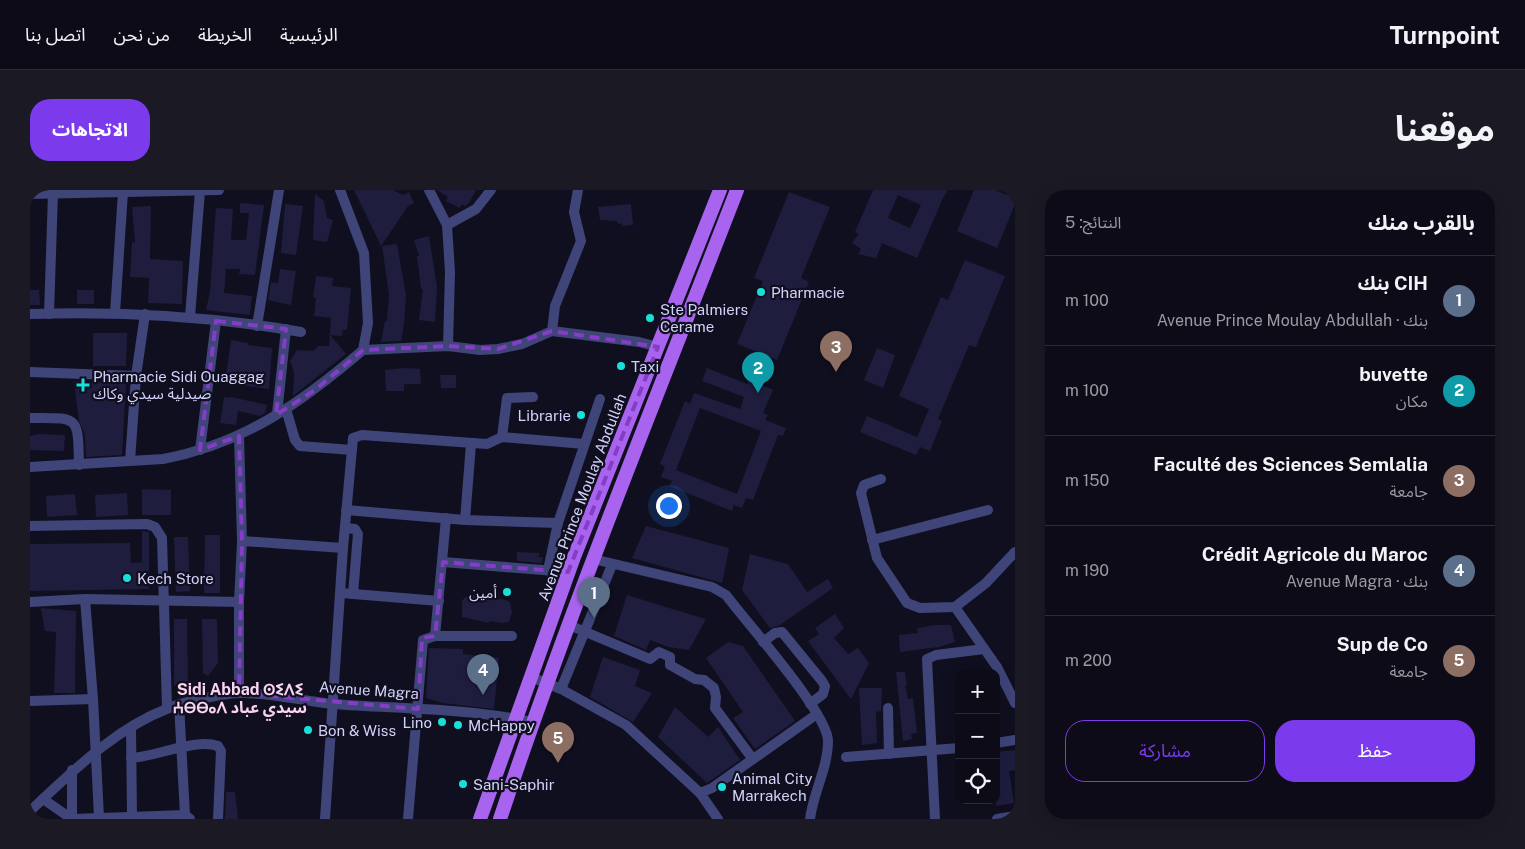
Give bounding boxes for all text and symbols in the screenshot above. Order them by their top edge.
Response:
text: Turnpoint [1390,21,1500,49]
text: اتصل بنا [25,24,86,45]
text: من نحن [114,24,170,45]
text: الخريطة [198,24,252,45]
text: الرئيسية [280,24,338,45]
button: الاتجاهات [30,99,150,161]
text: موقعنا [1395,108,1495,149]
text: بالقرب منك [1368,210,1475,235]
text: النتائج: 5 [1065,213,1121,232]
text: CIH بنك [1358,272,1428,294]
place label: Pharmacie [771,284,845,301]
marker: Pharmacie [755,286,767,298]
text: 100 m [1065,291,1109,310]
text: 1 [1456,291,1462,310]
place label: Ste Palmiers Cerame [660,301,748,335]
text: بنك · Avenue Prince Moulay Abdullah [1157,311,1428,330]
marker: Ste Palmiers Cerame [644,312,656,324]
pin: 3 [820,331,852,372]
pin: 2 [742,352,774,393]
place label: Taxi [631,358,659,375]
marker: Taxi [615,360,627,372]
text: buvette [1359,363,1428,385]
place label: Pharmacie Sidi Ouaggag صيدلية سيدي وكاك [93,368,264,405]
marker: Pharmacie Sidi Ouaggag صيدلية سيدي وكاك [77,379,89,391]
text: 100 m [1065,381,1109,400]
text: 2 [1454,381,1464,400]
street label: Avenue Prince Moulay Abdullah [535,391,629,603]
text: مكان [1396,392,1428,411]
place label: Librarie [518,407,571,424]
marker: Librarie [575,409,587,421]
text: Faculté des Sciences Semlalia [1153,453,1428,475]
text: 150 m [1065,471,1109,490]
text: 3 [1454,471,1464,490]
text: جامعة [1389,482,1428,501]
your location [656,493,682,519]
text: Crédit Agricole du Maroc [1202,543,1428,565]
text: 190 m [1065,561,1109,580]
text: 4 [1454,561,1464,580]
place label: Kech Store [137,570,214,587]
marker: Kech Store [121,572,133,584]
text: بنك · Avenue Magra [1286,572,1428,591]
pin: 1 [578,577,610,618]
place label: أمين [469,584,497,602]
marker: أمين [501,586,513,598]
text: Sup de Co [1336,633,1428,655]
text: 200 m [1065,651,1112,670]
text: 5 [1454,651,1464,670]
pin: 4 [467,654,499,695]
text: جامعة [1389,662,1428,681]
map controls [955,669,1000,804]
button: + [955,669,1000,714]
street label: Avenue Magra [319,678,419,702]
district label: Sidi Abbad ⵙⵉⴷⵉ ⵄⴱⴱⴰⴷ سيدي عباد [173,680,307,720]
place label: Lino [402,714,432,731]
button: − [955,714,1000,759]
marker: Lino [436,716,448,728]
place label: McHappy [468,717,535,734]
marker: McHappy [452,719,464,731]
button: مشاركة [1065,720,1265,782]
button: حفظ [1275,720,1475,782]
place label: Bon & Wiss [318,722,396,739]
pin: 5 [542,722,574,763]
marker: Bon & Wiss [302,724,314,736]
button: locate [955,759,1000,804]
place label: Animal City Marrakech [732,770,812,804]
place label: Sani-Saphir [473,776,555,793]
marker: Sani-Saphir [457,778,469,790]
marker: Animal City Marrakech [716,781,728,793]

